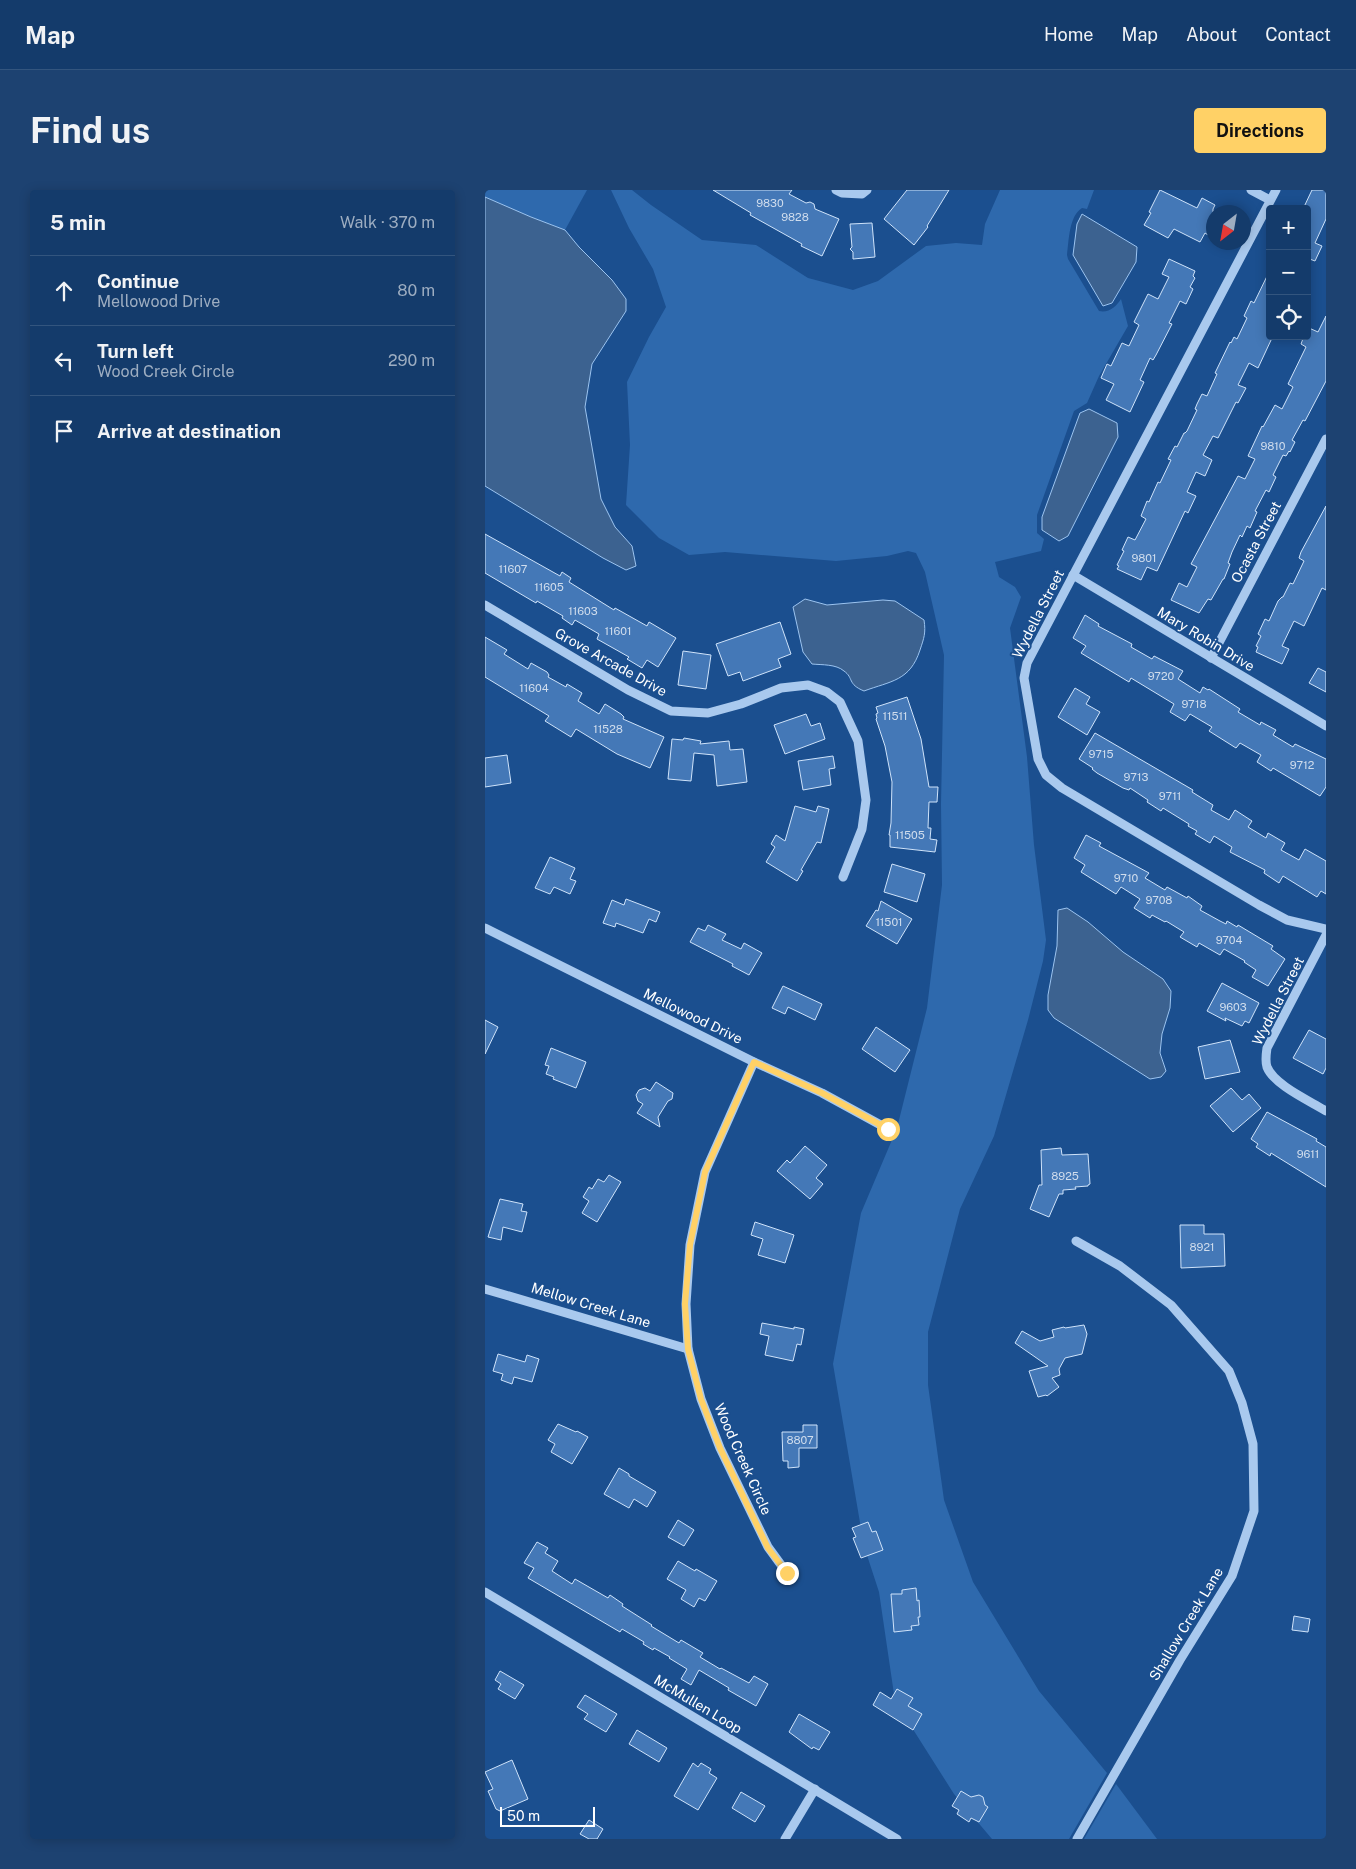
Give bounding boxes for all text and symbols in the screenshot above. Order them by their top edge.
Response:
text: Map [25,21,75,49]
text: Home [1044,24,1094,45]
text: Map [1122,24,1158,45]
text: About [1186,24,1237,45]
text: Contact [1265,24,1331,45]
button: Directions [1194,108,1326,153]
text: Find us [30,110,150,151]
house number: 9830 [756,197,784,209]
north arrow [1206,205,1251,250]
map controls [1266,205,1311,340]
button: + [1266,205,1311,250]
text: 5 min [50,210,106,235]
house number: 9828 [781,211,809,223]
text: Walk · 370 m [340,213,435,232]
button: − [1266,250,1311,295]
text: Continue [97,270,179,292]
icon: ahead [50,277,78,305]
text: 80 m [397,281,435,300]
text: Mellowood Drive [97,292,220,311]
button: locate [1266,295,1311,340]
text: Turn left [97,340,174,362]
icon: left [50,347,78,375]
text: 290 m [388,351,435,370]
text: Wood Creek Circle [97,362,235,381]
icon: arrive [50,417,78,445]
text: Arrive at destination [97,420,281,442]
house number: 9810 [1260,440,1286,452]
street label: Ocasta Street [1228,499,1284,585]
house number: 9801 [1131,552,1157,564]
house number: 11607 [499,563,528,575]
street label: Wydella Street [1009,567,1067,661]
house number: 11605 [534,581,564,593]
street label: Mary Robin Drive [1154,604,1258,674]
house number: 11603 [568,605,598,617]
street label: Grove Arcade Drive [552,625,670,699]
house number: 11601 [605,625,631,637]
house number: 9720 [1148,670,1175,682]
house number: 11604 [519,682,549,694]
house number: 9718 [1181,698,1207,710]
house number: 11511 [883,710,907,722]
house number: 11528 [593,723,623,735]
house number: 9715 [1088,748,1114,760]
house number: 9712 [1290,759,1315,771]
house number: 9713 [1124,771,1149,783]
house number: 9711 [1159,790,1181,802]
house number: 11505 [895,829,925,841]
house number: 9710 [1114,872,1139,884]
house number: 9708 [1146,894,1172,906]
house number: 11501 [875,916,903,928]
house number: 9704 [1216,934,1242,946]
street label: Wydella Street [1249,954,1307,1048]
street label: Mellowood Drive [641,985,745,1047]
house number: 9603 [1219,1001,1247,1013]
route start [877,1118,900,1141]
house number: 9611 [1297,1148,1319,1160]
house number: 8925 [1051,1170,1079,1182]
house number: 8921 [1190,1241,1214,1253]
street label: Mellow Creek Lane [529,1279,653,1331]
street label: Wood Creek Circle [711,1401,775,1517]
house number: 8807 [786,1434,814,1446]
route end [776,1562,799,1585]
street label: Shallow Creek Lane [1146,1565,1226,1683]
street label: McMullen Loop [651,1671,745,1737]
scale bar [500,1804,595,1827]
text: 50 m [507,1808,540,1824]

